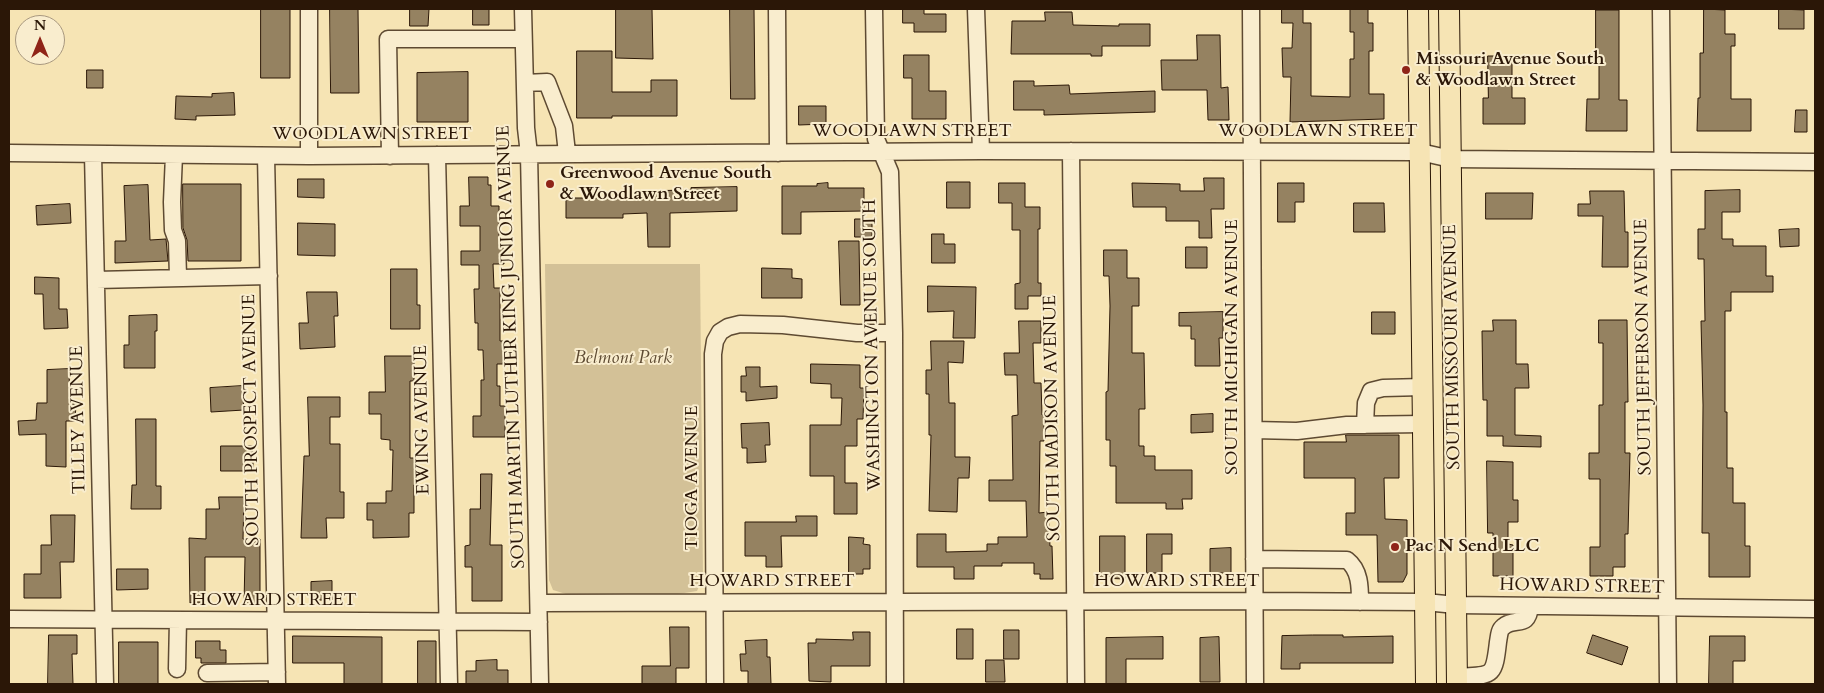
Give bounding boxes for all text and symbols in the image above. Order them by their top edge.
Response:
north arrow [15,15,65,65]
text: N [34,16,46,35]
place label: Missouri Avenue South & Woodlawn Street [1416,49,1604,92]
marker: Missouri Avenue South & Woodlawn Street [1400,64,1412,76]
street label: WOODLAWN STREET [812,121,1012,143]
street label: WOODLAWN STREET [1218,121,1418,143]
street label: WOODLAWN STREET [272,124,472,146]
street label: SOUTH MARTIN LUTHER KING JUNIOR AVENUE [493,125,531,569]
place label: Greenwood Avenue South & Woodlawn Street [560,163,772,205]
marker: Greenwood Avenue South & Woodlawn Street [544,178,556,190]
street label: WASHINGTON AVENUE SOUTH [860,199,886,491]
street label: SOUTH JEFFERSON AVENUE [1631,218,1657,476]
street label: SOUTH MICHIGAN AVENUE [1222,219,1244,475]
street label: SOUTH MISSOURI AVENUE [1440,224,1466,470]
street label: SOUTH PROSPECT AVENUE [239,294,265,546]
street label: SOUTH MADISON AVENUE [1040,295,1066,541]
street label: TILLEY AVENUE [67,345,91,495]
street label: EWING AVENUE [411,345,435,495]
park label: Belmont Park [574,348,672,370]
street label: TIOGA AVENUE [682,405,704,551]
place label: Pac N Send LLC [1405,536,1539,558]
marker: Pac N Send LLC [1389,541,1401,553]
street label: HOWARD STREET [689,571,855,593]
street label: HOWARD STREET [1094,571,1260,593]
street label: HOWARD STREET [1499,575,1665,599]
street label: HOWARD STREET [191,590,357,612]

